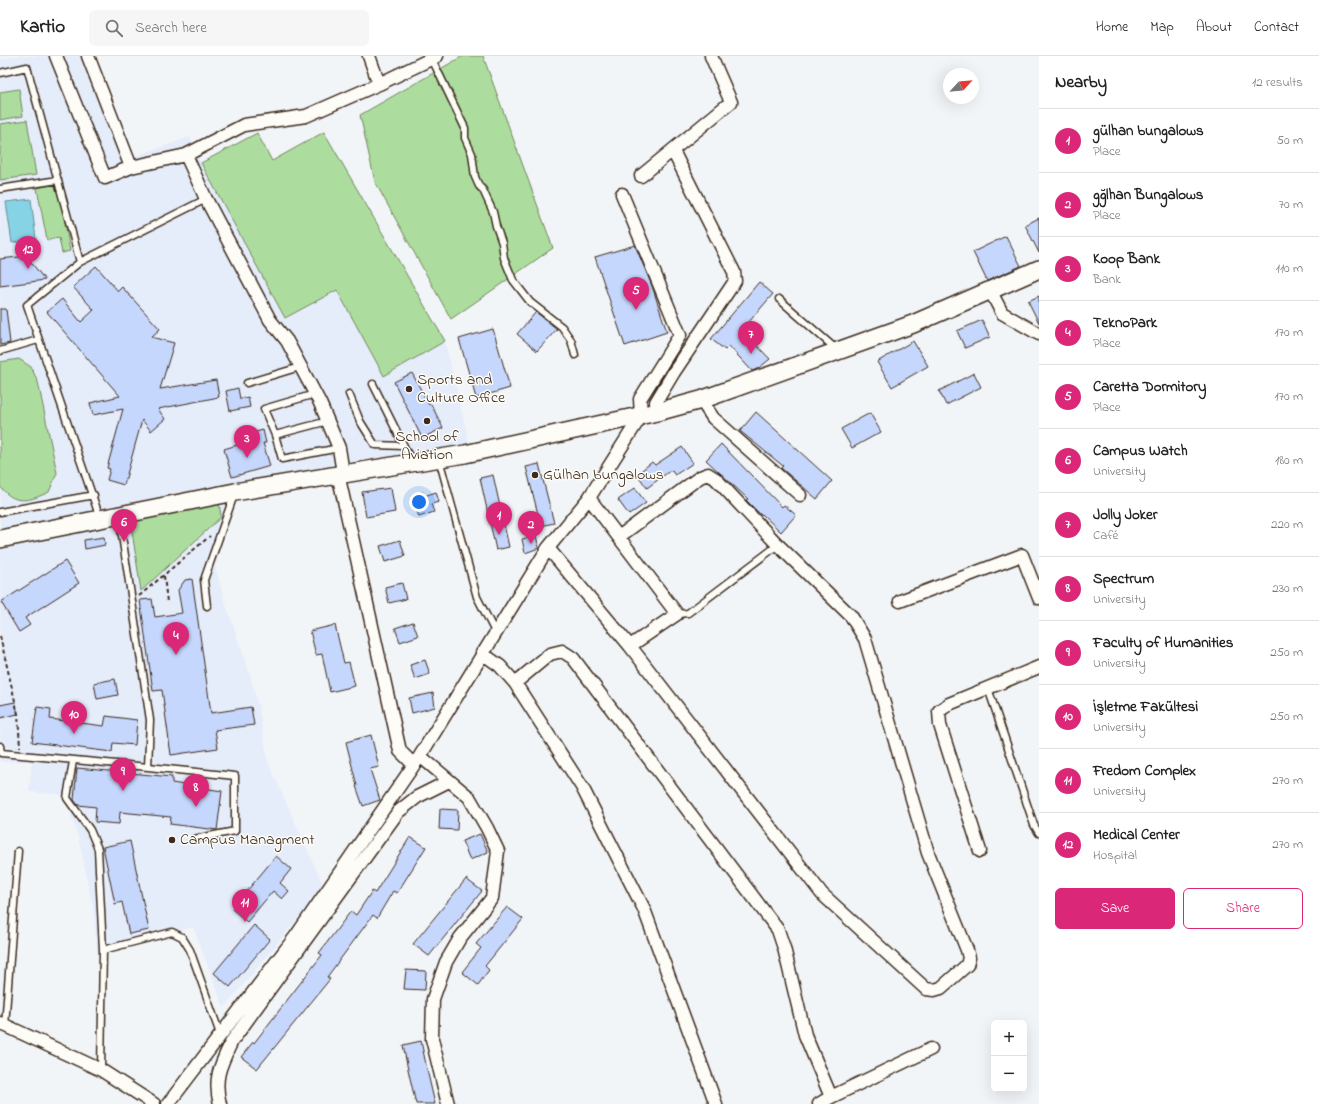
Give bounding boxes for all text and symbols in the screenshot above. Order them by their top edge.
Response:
search box [89,10,369,46]
text: Kartio [20,14,65,41]
icon: search [103,17,125,39]
text: Search here [135,17,207,39]
text: Home [1096,17,1128,38]
text: Map [1150,17,1174,38]
text: About [1196,17,1232,38]
text: Contact [1254,17,1299,38]
north arrow [943,68,979,104]
text: Nearby [1055,70,1107,95]
text: 12 results [1252,73,1303,92]
text: gülhan bungalows [1093,120,1204,142]
text: 1 [1066,131,1070,150]
text: 50 m [1277,131,1303,150]
text: Place [1093,142,1121,161]
text: gğlhan Bungalows [1093,184,1203,206]
text: 2 [1065,195,1071,214]
text: 70 m [1279,195,1303,214]
text: Place [1093,206,1121,225]
pin: 12 [15,236,41,269]
text: Koop Bank [1093,248,1160,270]
text: 3 [1065,259,1071,278]
text: 110 m [1276,259,1303,278]
text: Bank [1093,270,1121,289]
pin: 5 [623,277,649,310]
text: TeknoPark [1093,312,1157,334]
pin: 7 [738,321,764,354]
text: 4 [1065,323,1071,342]
text: 170 m [1275,323,1303,342]
text: Place [1093,334,1121,353]
place label: Sports and Culture Office [417,368,506,410]
text: Caretta Dormitory [1093,376,1206,398]
marker: Sports and Culture Office [404,384,414,394]
text: 5 [1064,387,1072,406]
text: 170 m [1275,387,1303,406]
text: Place [1093,398,1121,417]
marker: School of Aviation [422,416,432,426]
pin: 3 [234,425,260,458]
place label: School of Aviation [395,425,459,467]
text: Campus Watch [1093,440,1188,462]
text: 6 [1065,451,1071,470]
text: 180 m [1275,451,1303,470]
text: University [1093,462,1146,481]
place label: Gülhan bungalows [543,463,664,487]
marker: Gülhan bungalows [530,470,540,480]
your location [409,492,429,512]
pin: 1 [486,502,512,535]
text: Jolly Joker [1093,504,1157,526]
pin: 6 [111,509,137,542]
pin: 2 [518,511,544,544]
text: 7 [1065,515,1071,534]
text: 220 m [1271,515,1303,534]
text: Café [1093,526,1118,545]
text: Spectrum [1093,568,1154,590]
text: 8 [1066,579,1070,598]
text: 230 m [1272,579,1303,598]
text: University [1093,590,1146,609]
pin: 4 [163,622,189,655]
text: Faculty of Humanities [1093,632,1233,654]
text: 9 [1066,643,1070,662]
text: 250 m [1270,643,1303,662]
text: University [1093,654,1146,673]
text: İşletme Fakültesi [1093,696,1198,718]
pin: 10 [61,701,87,734]
text: 10 [1063,707,1073,726]
text: 250 m [1270,707,1303,726]
text: University [1093,718,1146,737]
pin: 9 [110,758,136,791]
text: Fredom Complex [1093,760,1196,782]
text: 11 [1064,771,1072,790]
text: 270 m [1272,771,1303,790]
pin: 8 [183,774,209,807]
text: University [1093,782,1146,801]
text: Medical Center [1093,824,1180,846]
place label: Campus Managment [180,828,315,852]
marker: Campus Managment [167,835,177,845]
text: 12 [1063,835,1073,854]
text: 270 m [1272,835,1303,854]
text: Hospital [1093,846,1137,865]
button: Save [1055,888,1175,929]
button: Share [1183,888,1303,929]
pin: 11 [232,889,258,922]
map controls [991,1020,1027,1092]
button: + [991,1020,1027,1056]
button: − [991,1056,1027,1092]

